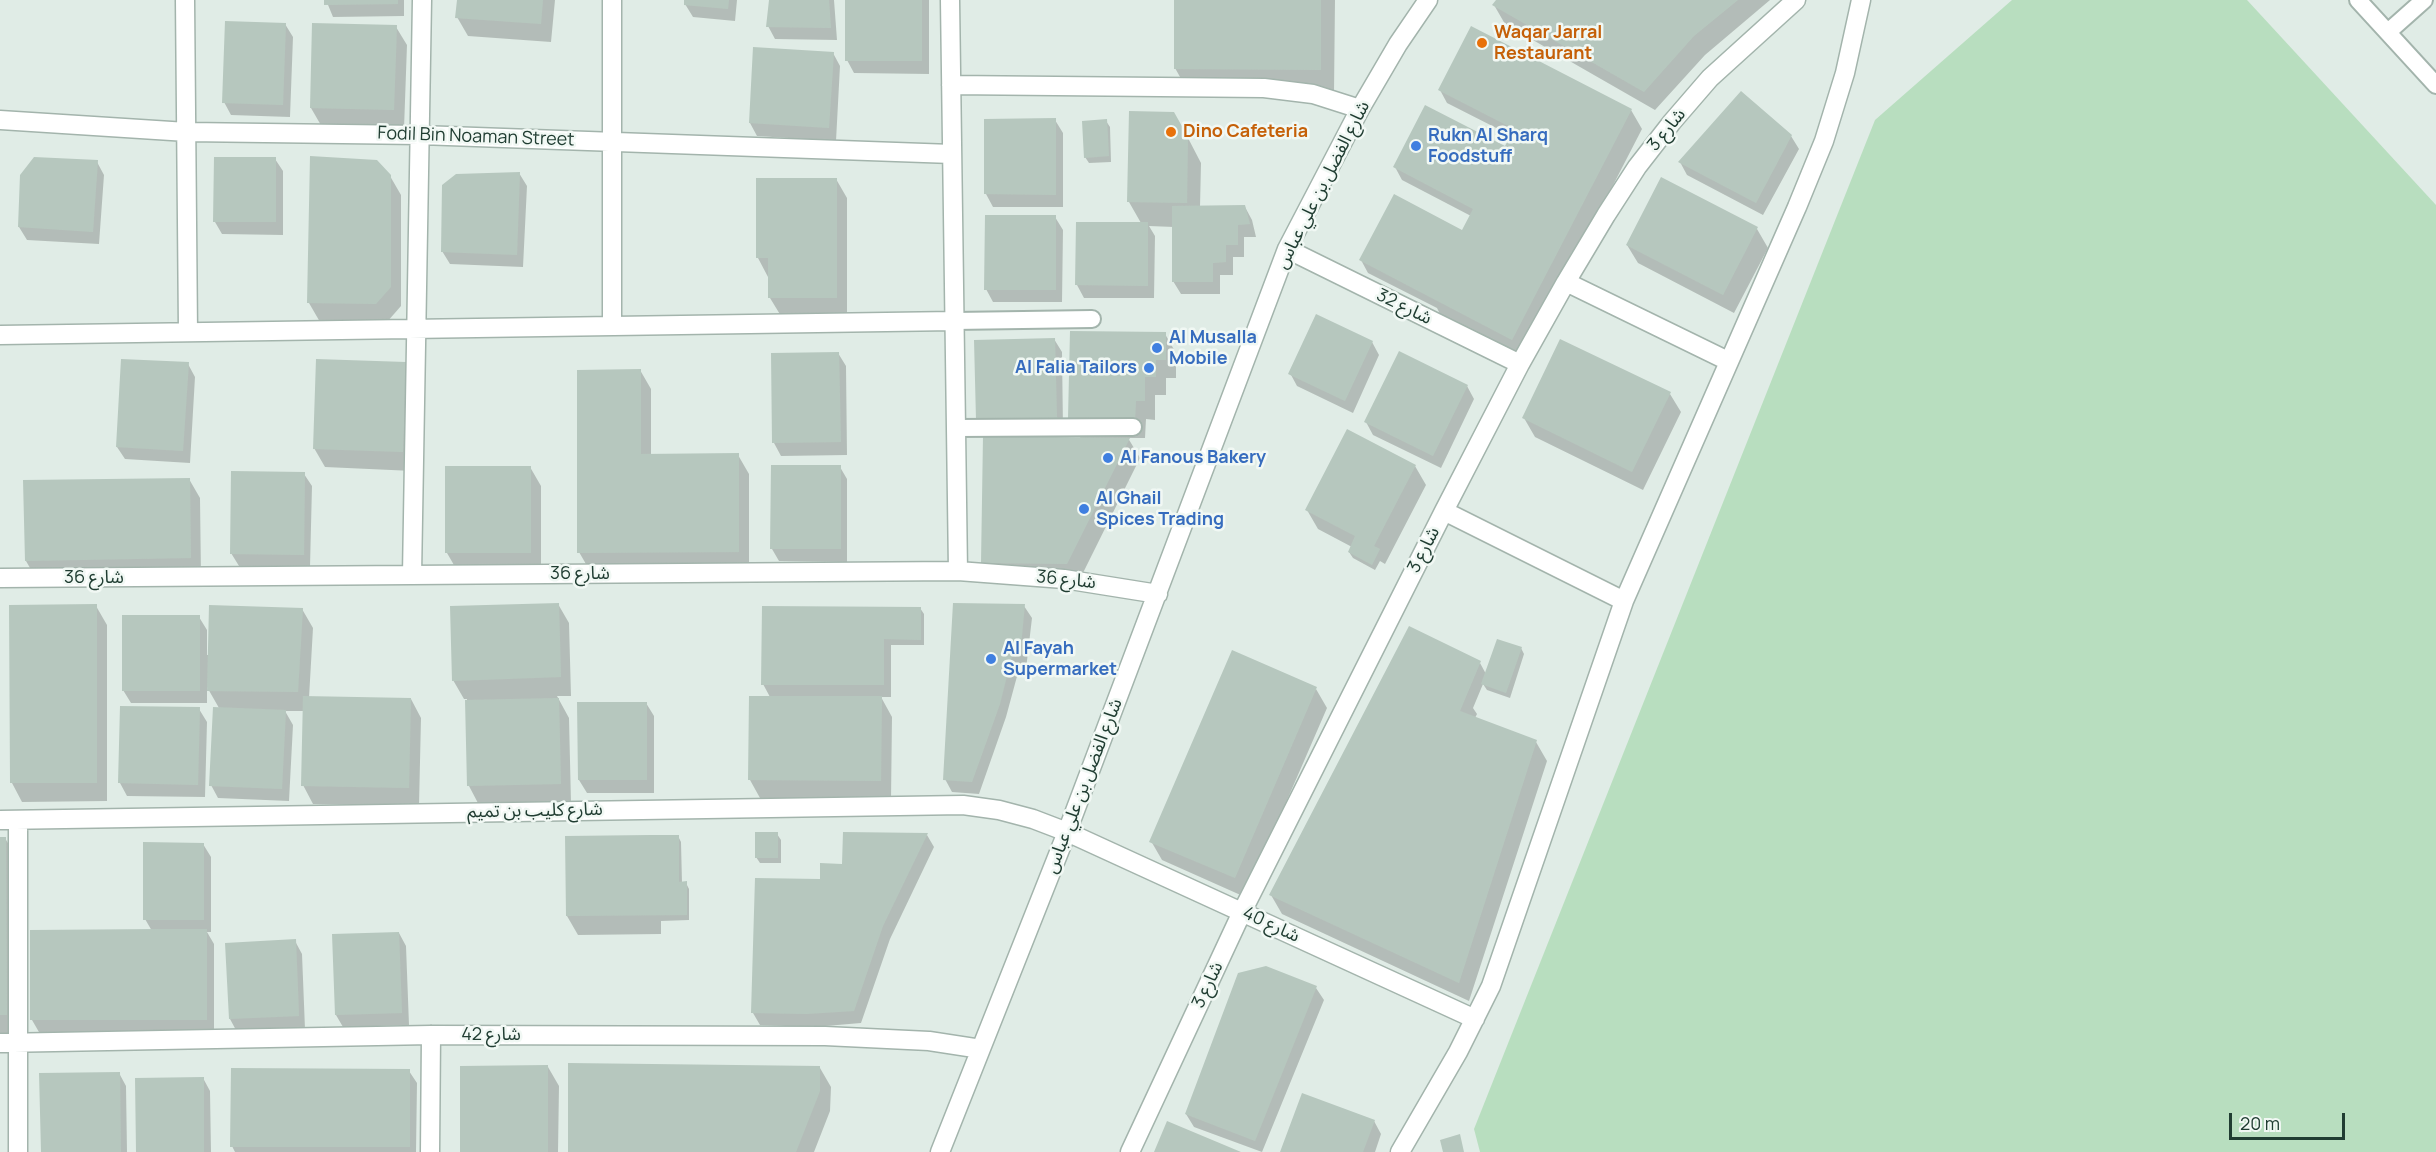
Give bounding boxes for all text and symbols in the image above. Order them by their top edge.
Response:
place label: Waqar Jarral Restaurant [1494,22,1602,64]
marker: Waqar Jarral Restaurant [1475,36,1489,50]
street label: شارع الفضل بن علي عباس [1271,97,1375,273]
street label: شارع 3 [1643,104,1691,156]
place label: Dino Cafeteria [1183,121,1308,143]
street label: Fodil Bin Noaman Street [377,123,575,151]
marker: Dino Cafeteria [1164,125,1178,139]
place label: Rukn Al Sharq Foodstuff [1428,125,1548,168]
marker: Rukn Al Sharq Foodstuff [1409,139,1423,153]
street label: شارع 32 [1373,284,1435,330]
place label: Al Musalla Mobile [1169,327,1257,370]
marker: Al Musalla Mobile [1150,341,1164,355]
place label: Al Falia Tailors [1015,357,1137,379]
marker: Al Falia Tailors [1142,361,1156,375]
place label: Al Fanous Bakery [1120,447,1266,469]
marker: Al Fanous Bakery [1101,451,1115,465]
place label: Al Ghail Spices Trading [1096,488,1224,530]
marker: Al Ghail Spices Trading [1077,502,1091,516]
street label: شارع 3 [1403,523,1445,577]
street label: شارع 36 [550,563,610,585]
street label: شارع 36 [1035,566,1097,594]
street label: شارع 36 [64,567,124,589]
place label: Al Fayah Supermarket [1003,638,1117,680]
marker: Al Fayah Supermarket [984,652,998,666]
street label: شارع الفضل بن علي عباس [1041,696,1127,876]
street label: شارع كليب بن تميم [467,799,603,823]
street label: شارع 40 [1239,902,1303,948]
street label: شارع 3 [1188,958,1228,1012]
street label: شارع 42 [461,1024,521,1046]
scale bar [2232,1101,2348,1139]
text: 20 m [2240,1111,2280,1135]

